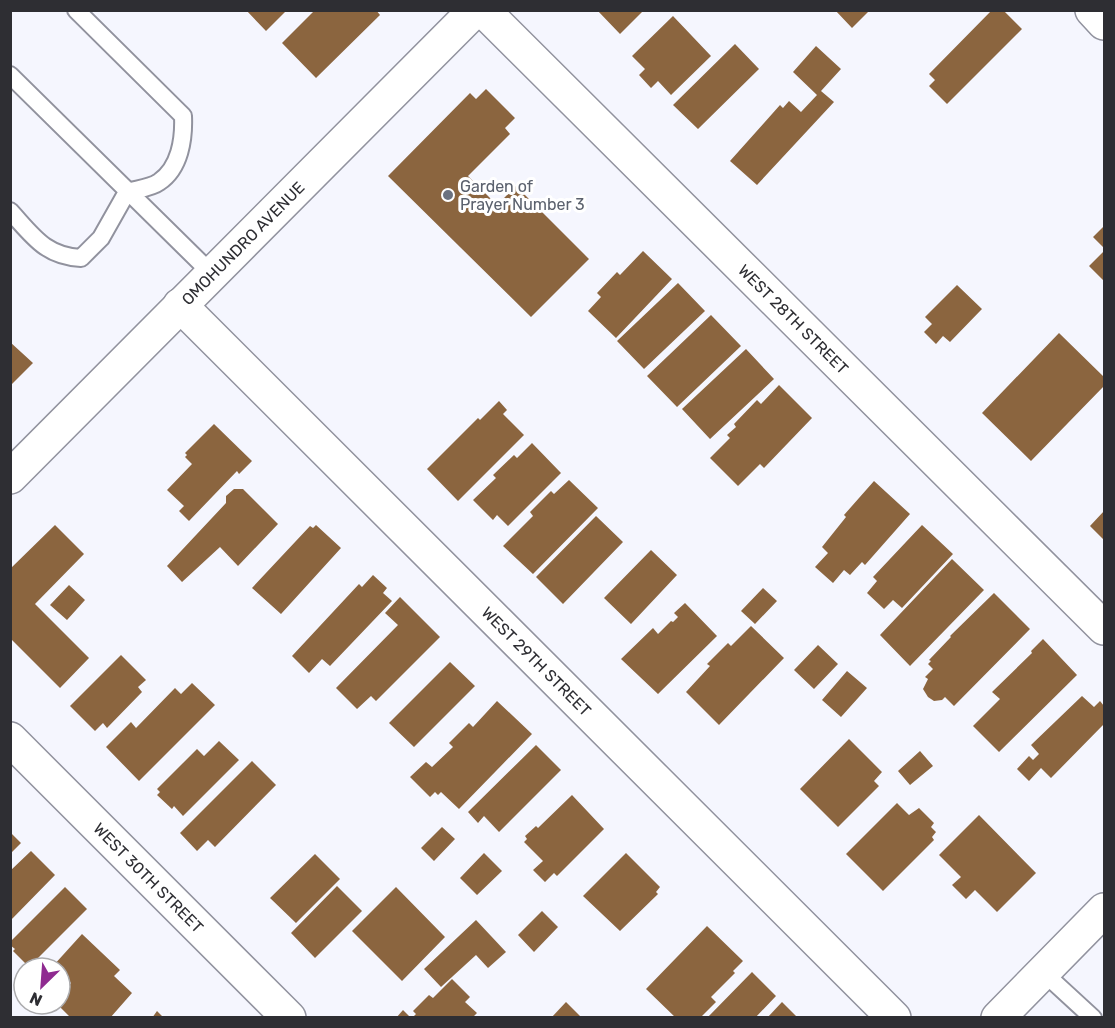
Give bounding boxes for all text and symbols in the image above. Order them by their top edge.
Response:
place label: Garden of Prayer Number 3 [460,177,585,214]
street label: OMOHUNDRO AVENUE [178,178,309,309]
marker: Garden of Prayer Number 3 [441,188,455,202]
street label: WEST 28TH STREET [734,261,852,378]
street label: WEST 29TH STREET [478,603,595,720]
street label: WEST 30TH STREET [89,819,207,937]
north arrow [12,956,72,1016]
text: N [27,988,45,1010]

